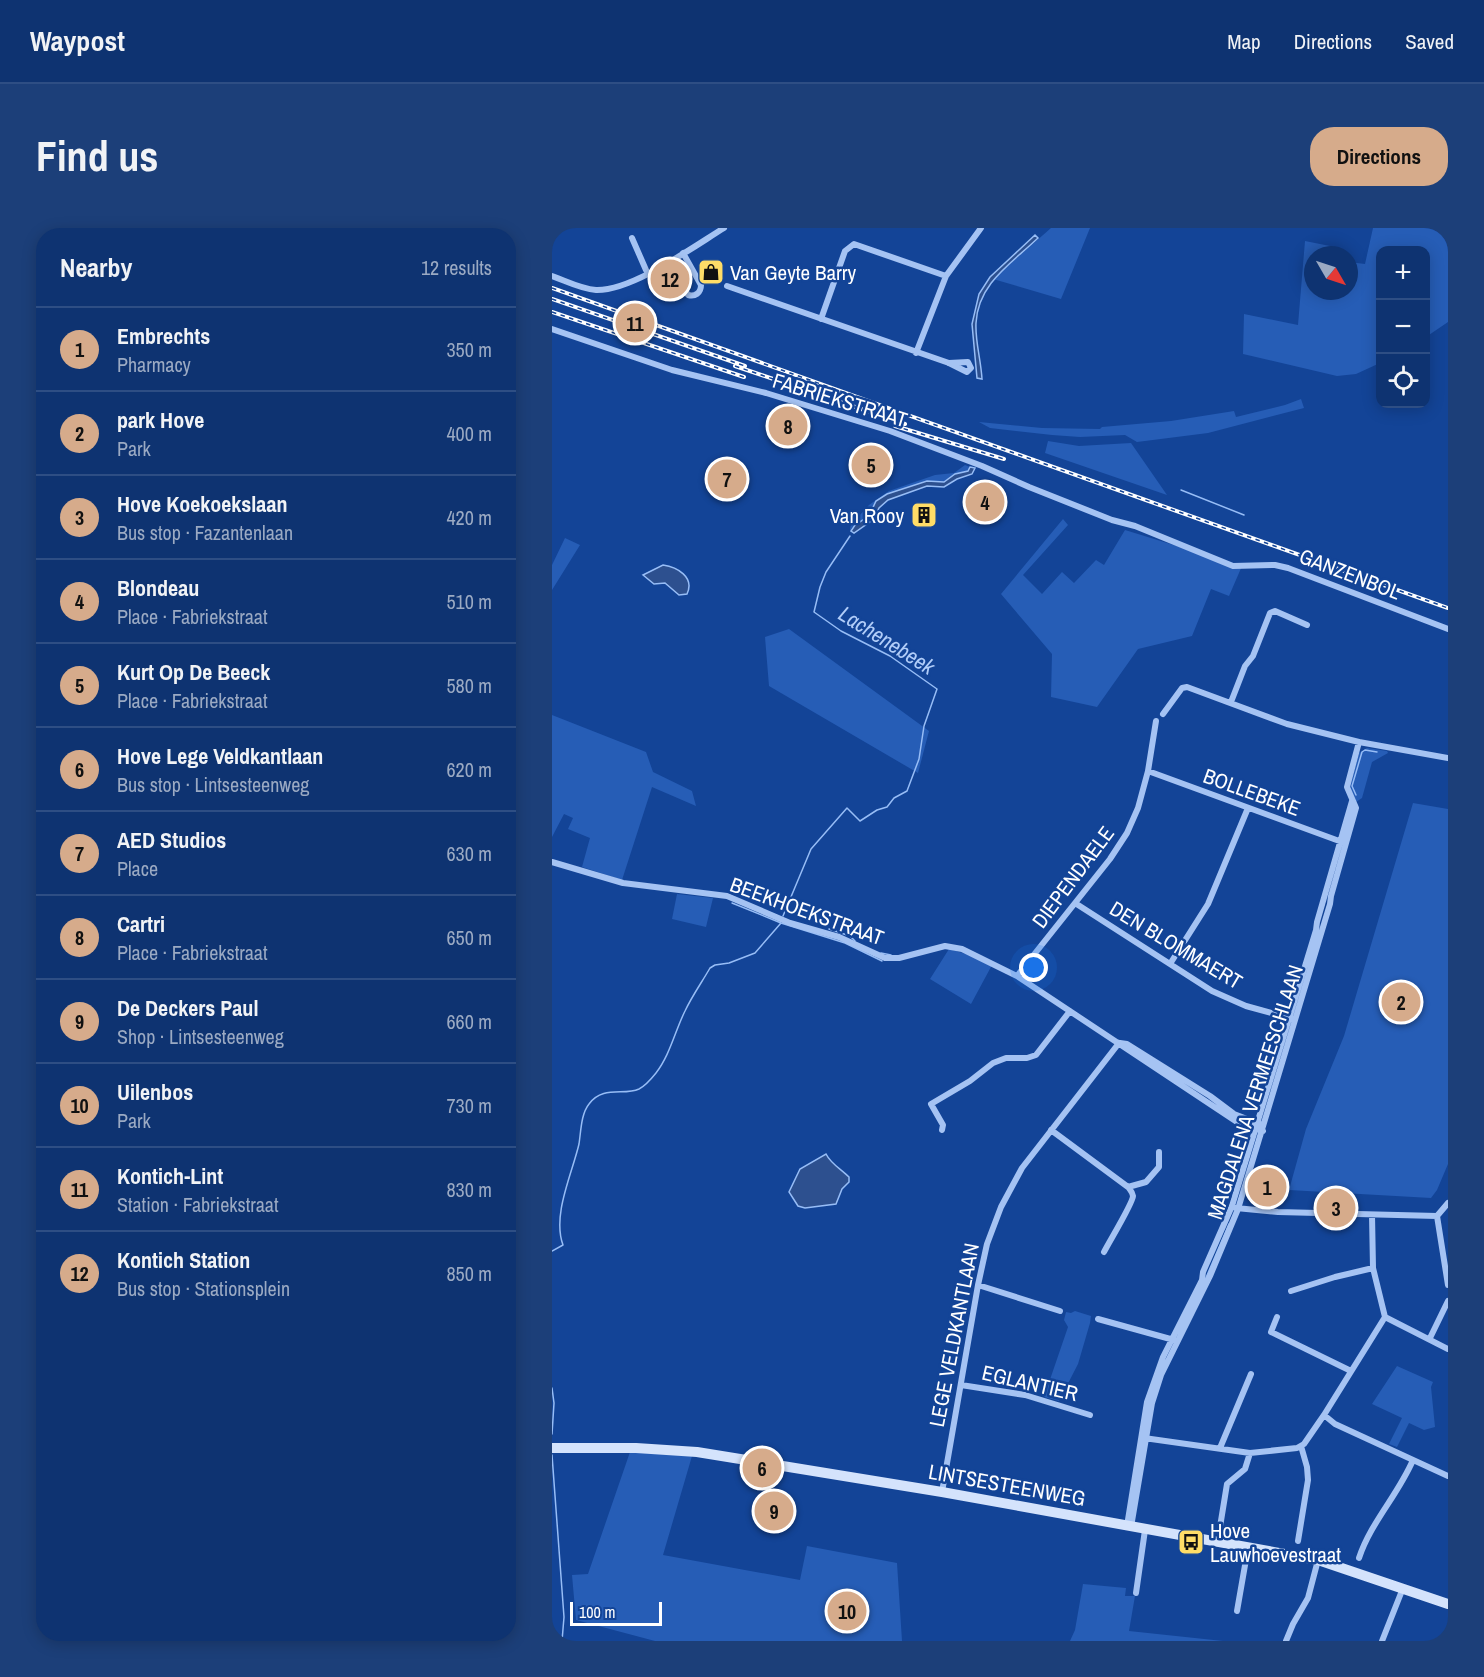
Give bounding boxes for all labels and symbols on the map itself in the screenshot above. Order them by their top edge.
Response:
north arrow [1304,246,1358,300]
pin: 12 [650,256,690,302]
shop icon: Van Geyte Barry [696,257,726,287]
place label: Van Geyte Barry [730,258,856,287]
pin: 11 [616,300,655,346]
street label: FABRIEKSTRAAT [769,366,911,434]
pin: 8 [768,404,808,448]
pin: 5 [852,442,890,488]
pin: 7 [708,456,747,502]
pin: 4 [966,480,1004,524]
building icon: Van Rooy [909,500,939,530]
place label: Van Rooy [830,501,904,530]
street label: GANZENBOL [1295,541,1405,607]
water label: Lachenebeek [833,599,942,682]
street label: BOLLEBEKE [1199,761,1305,823]
street label: DIEPENDAELE [1025,820,1121,934]
street label: BEEKHOEKSTRAAT [726,870,888,952]
street label: DEN BLOMMAERT [1104,894,1248,996]
your location [1019,953,1048,982]
street label: MAGDALENA VERMEESCHLAAN [1200,961,1310,1223]
pin: 2 [1382,980,1420,1024]
pin: 1 [1248,1164,1286,1210]
pin: 3 [1316,1186,1356,1230]
street label: LEGE VELDKANTLAAN [922,1241,986,1429]
street label: EGLANTIER [979,1358,1081,1408]
pin: 6 [742,1446,782,1490]
street label: LINTSESTEENWEG [926,1457,1088,1513]
pin: 9 [754,1488,794,1534]
place label: Hove Lauwhoevestraat [1210,1516,1341,1569]
bus stop icon: Hove Lauwhoevestraat [1176,1527,1206,1557]
pin: 10 [828,1588,866,1634]
scale bar [570,1599,662,1626]

